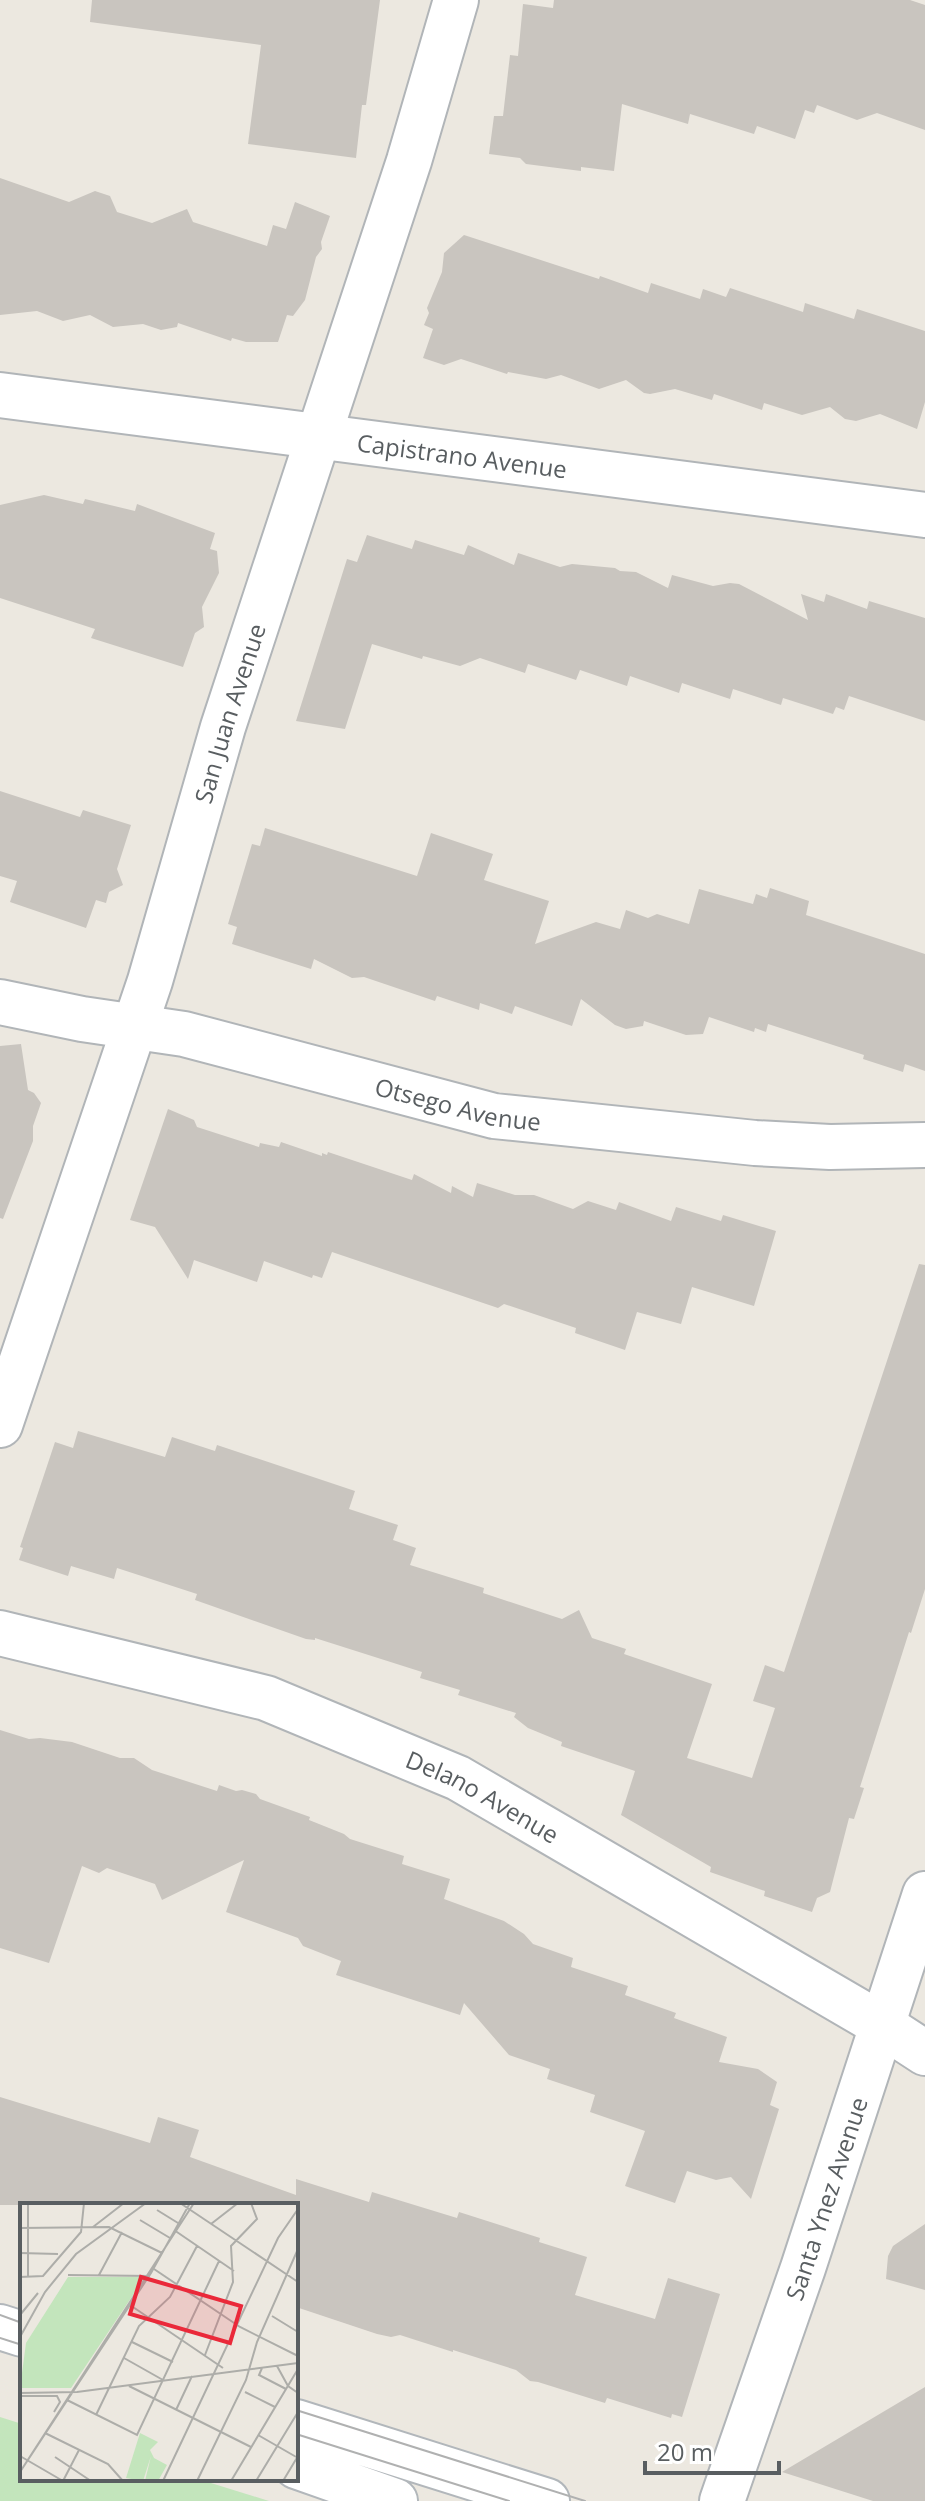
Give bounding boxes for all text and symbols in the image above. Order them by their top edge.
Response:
street label: Capistrano Avenue [355,425,569,485]
street label: San Juan Avenue [186,619,272,807]
street label: Otsego Avenue [372,1069,543,1137]
street label: Delano Avenue [401,1742,566,1850]
street label: Santa Ynez Avenue [777,2092,874,2304]
inset map [20,2203,298,2481]
scale bar [645,2425,779,2475]
text: 20 m [657,2435,713,2468]

